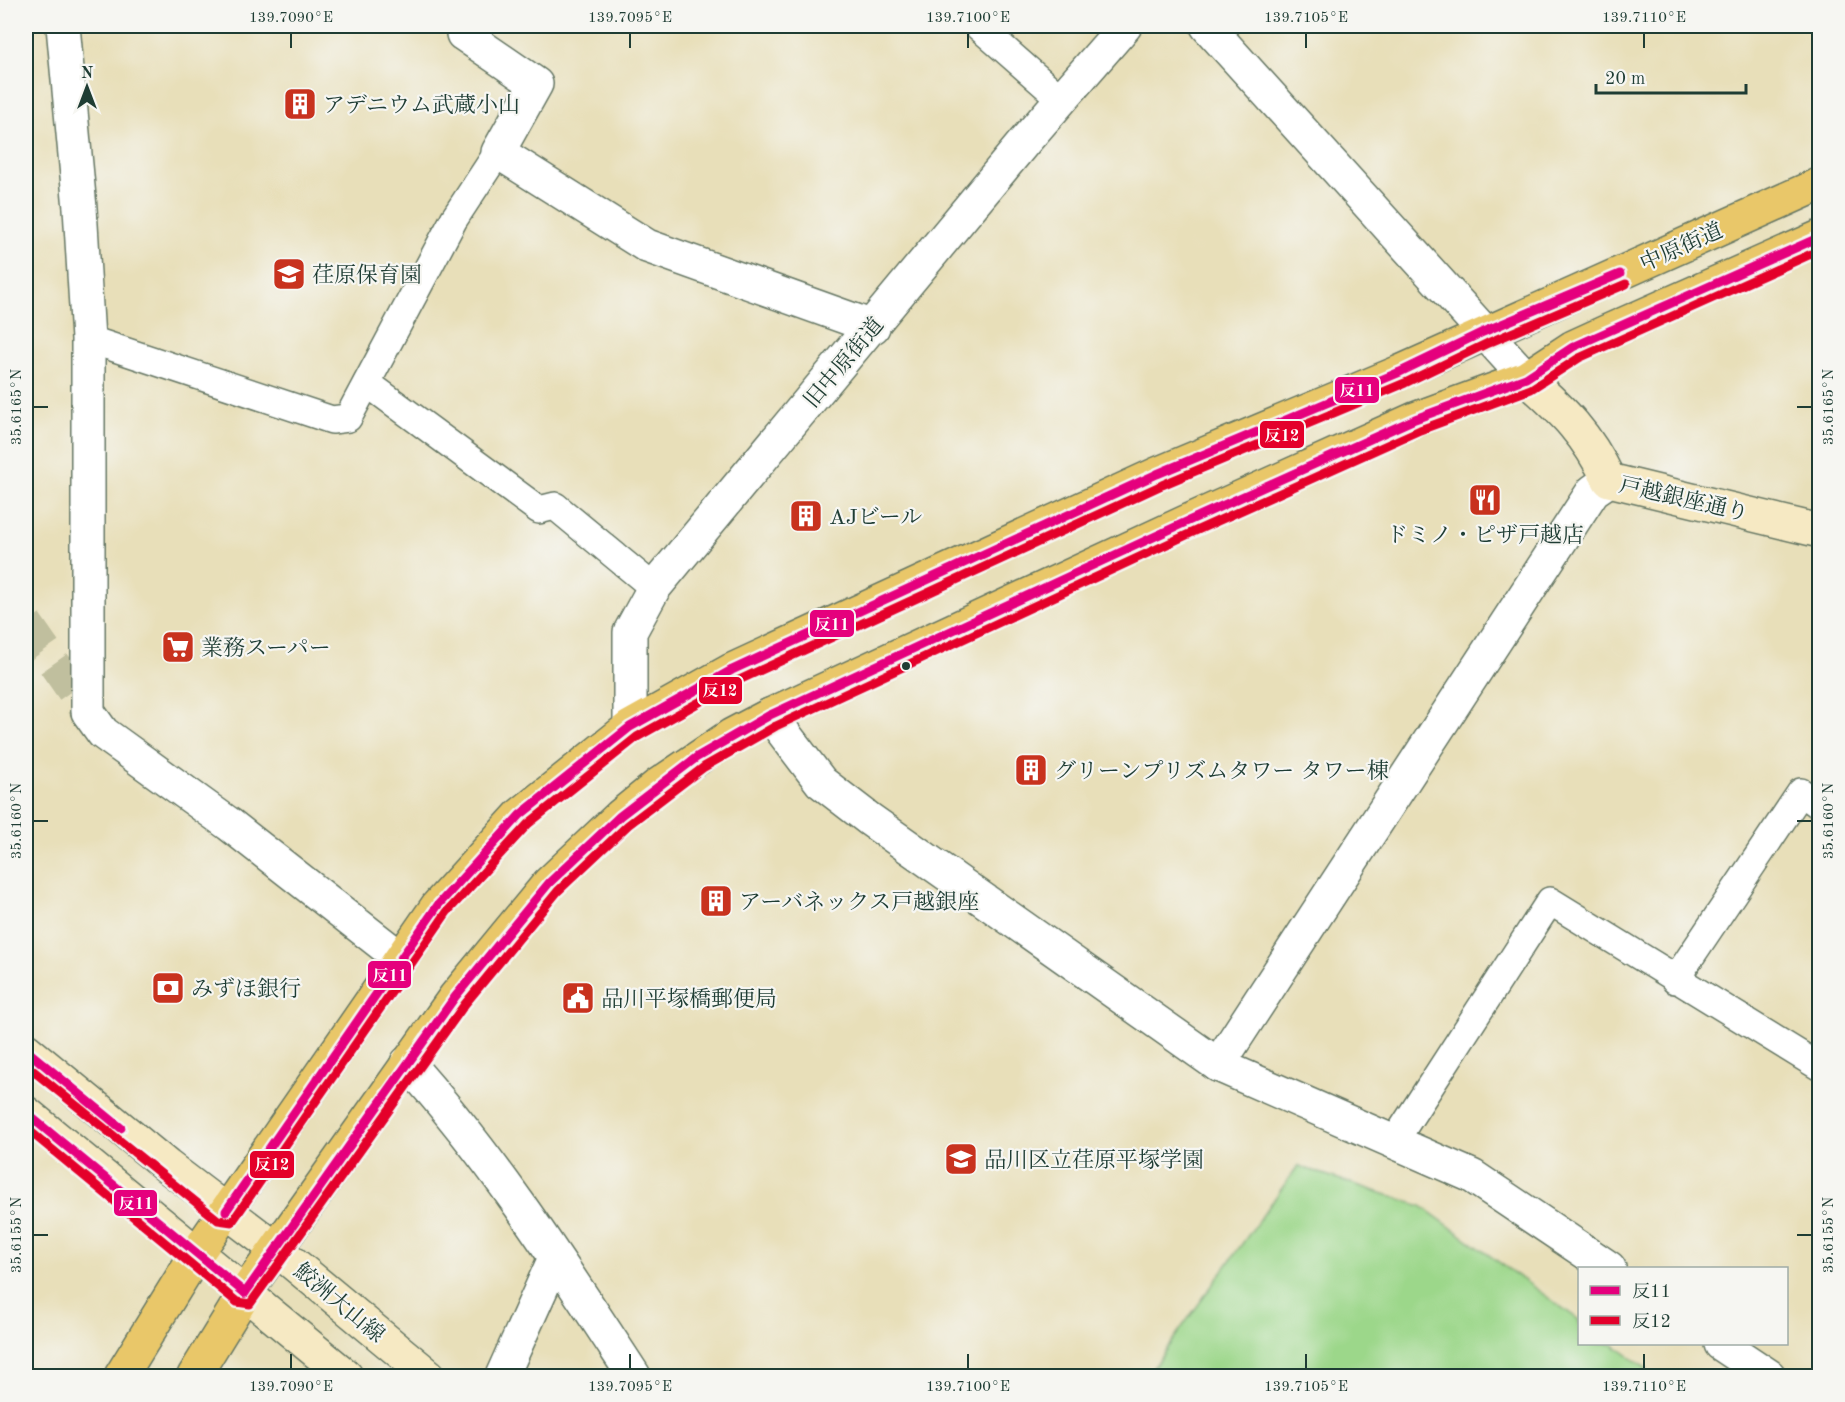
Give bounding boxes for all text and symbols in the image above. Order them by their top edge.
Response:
text: 139.7090°E [249,11,333,26]
text: 139.7095°E [588,11,672,26]
text: 139.7100°E [926,11,1010,26]
text: 139.7105°E [1264,11,1348,26]
text: 139.7110°E [1602,11,1686,26]
north arrow [57,57,117,117]
scale bar [1596,57,1746,95]
text: N [81,66,94,82]
text: 20 m [1605,70,1645,88]
building icon: アデニウム武蔵小山 [282,86,318,122]
place label: アデニウム武蔵小山 [323,93,520,117]
street label: 中原街道 [1636,218,1726,276]
school or university icon: 荏原保育園 [271,256,307,292]
place label: 荏原保育園 [312,263,422,287]
street label: 旧中原街道 [799,313,888,412]
text: 35.6165°N [10,368,25,445]
text: 35.6165°N [1822,368,1837,445]
line badge: 反11 [1334,376,1380,404]
text: 反11 [1340,382,1374,400]
line badge: 反12 [1259,420,1305,449]
text: 反12 [1265,427,1299,445]
street label: 戸越銀座通り [1617,472,1751,526]
restaurant icon: ドミノ・ピザ戸越店 [1467,482,1503,518]
building icon: AJビール [788,498,824,534]
place label: AJビール [829,506,922,529]
place label: ドミノ・ピザ戸越店 [1386,523,1584,547]
line badge: 反11 [809,609,855,638]
text: 反11 [815,616,849,634]
supermarket icon: 業務スーパー [160,629,196,665]
place label: 業務スーパー [201,636,331,660]
unlabelled marker [900,660,912,672]
line badge: 反12 [698,676,743,705]
text: 反12 [703,682,737,700]
building icon: グリーンプリズムタワー タワー棟 [1013,752,1049,788]
place label: グリーンプリズムタワー タワー棟 [1054,759,1388,783]
text: 35.6160°N [10,782,25,859]
text: 35.6160°N [1822,782,1837,859]
building icon: アーバネックス戸越銀座 [698,883,734,919]
place label: アーバネックス戸越銀座 [739,890,979,914]
line badge: 反11 [367,960,412,989]
text: 反11 [373,967,407,985]
bank icon: みずほ銀行 [150,970,186,1006]
place label: みずほ銀行 [191,977,301,1001]
public building icon: 品川平塚橋郵便局 [560,980,596,1016]
place label: 品川平塚橋郵便局 [601,987,777,1011]
school or university icon: 品川区立荏原平塚学園 [943,1141,979,1177]
place label: 品川区立荏原平塚学園 [984,1148,1204,1172]
line badge: 反12 [249,1150,295,1179]
text: 反12 [255,1156,289,1174]
line badge: 反11 [113,1189,158,1217]
text: 反11 [119,1195,153,1213]
text: 35.6155°N [10,1196,25,1273]
text: 35.6155°N [1822,1196,1837,1273]
street label: 鮫洲大山線 [290,1258,389,1347]
legend [1578,1267,1788,1345]
text: 反11 [1632,1282,1671,1301]
text: 反12 [1632,1312,1671,1331]
text: 139.7090°E [249,1380,333,1395]
text: 139.7095°E [588,1380,672,1395]
text: 139.7100°E [926,1380,1010,1395]
text: 139.7105°E [1264,1380,1348,1395]
text: 139.7110°E [1602,1380,1686,1395]

